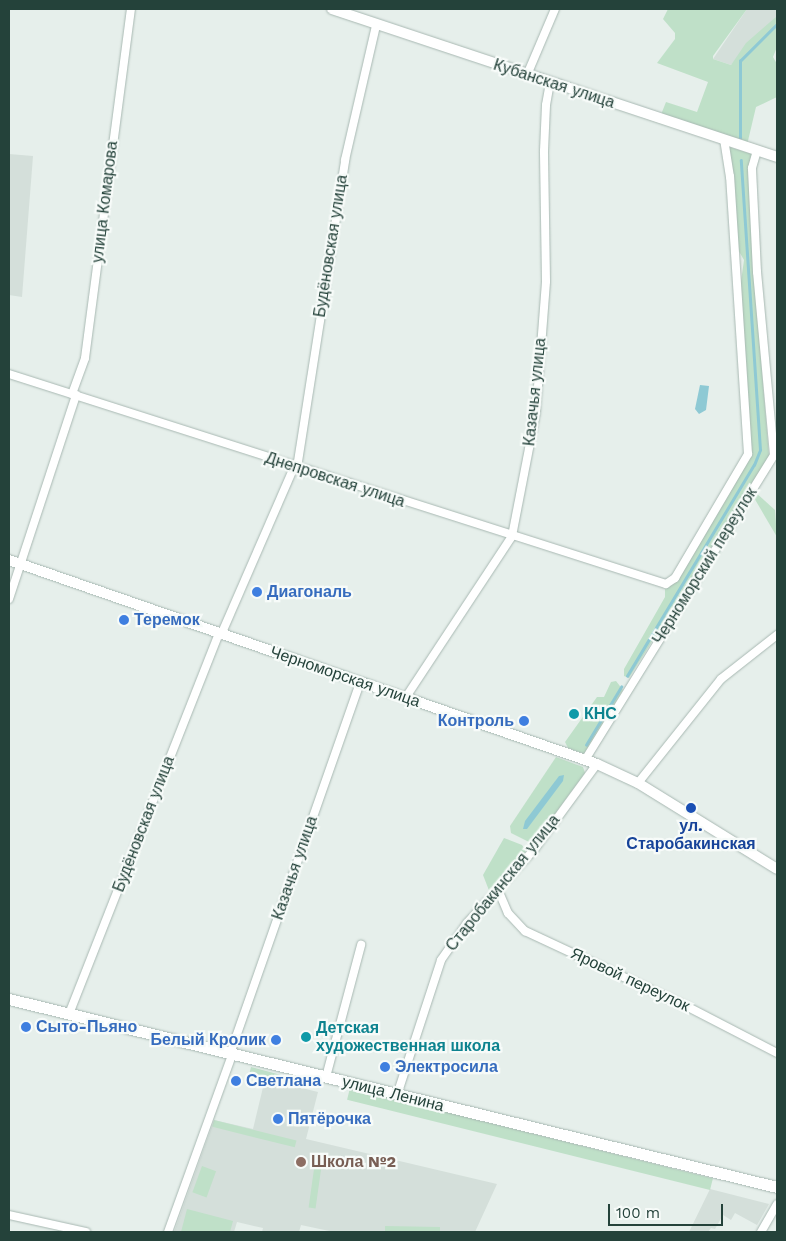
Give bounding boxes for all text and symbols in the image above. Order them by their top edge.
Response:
street label: Кубанская улица [491,55,617,113]
street label: улица Комарова [88,140,122,264]
street label: Будёновская улица [310,173,352,319]
street label: Казачья улица [520,337,550,447]
street label: Днепровская улица [263,448,407,512]
street label: Черноморский переулок [649,484,761,648]
place label: Диагональ [267,582,352,602]
marker: Диагональ [251,586,263,598]
place label: Теремок [134,610,200,630]
marker: Теремок [118,614,130,626]
street label: Черноморская улица [267,642,423,712]
place label: КНС [584,704,617,724]
marker: КНС [568,708,580,720]
place label: Контроль [438,711,514,731]
marker: Контроль [518,715,530,727]
street label: Будёновская улица [109,753,179,895]
marker: ул. Старобакинская [685,802,697,814]
street label: Старобакинская улица [442,811,564,955]
street label: Казачья улица [268,813,322,923]
place label: ул. Старобакинская [626,816,756,854]
street label: Яровой переулок [567,944,693,1016]
place label: Сыто-Пьяно [36,1017,137,1037]
place label: Детская художественная школа [316,1018,500,1056]
marker: Сыто-Пьяно [20,1021,32,1033]
place label: Белый Кролик [150,1030,266,1050]
marker: Детская художественная школа [300,1031,312,1043]
marker: Белый Кролик [270,1034,282,1046]
place label: Электросила [395,1057,498,1077]
marker: Электросила [379,1061,391,1073]
place label: Светлана [246,1071,321,1091]
street label: улица Ленина [340,1072,446,1116]
marker: Светлана [230,1075,242,1087]
place label: Пятёрочка [288,1109,371,1129]
marker: Пятёрочка [272,1113,284,1125]
place label: Школа №2 [311,1152,396,1172]
marker: Школа №2 [295,1156,307,1168]
scale bar [611,1194,726,1226]
text: 100 m [616,1204,660,1222]

